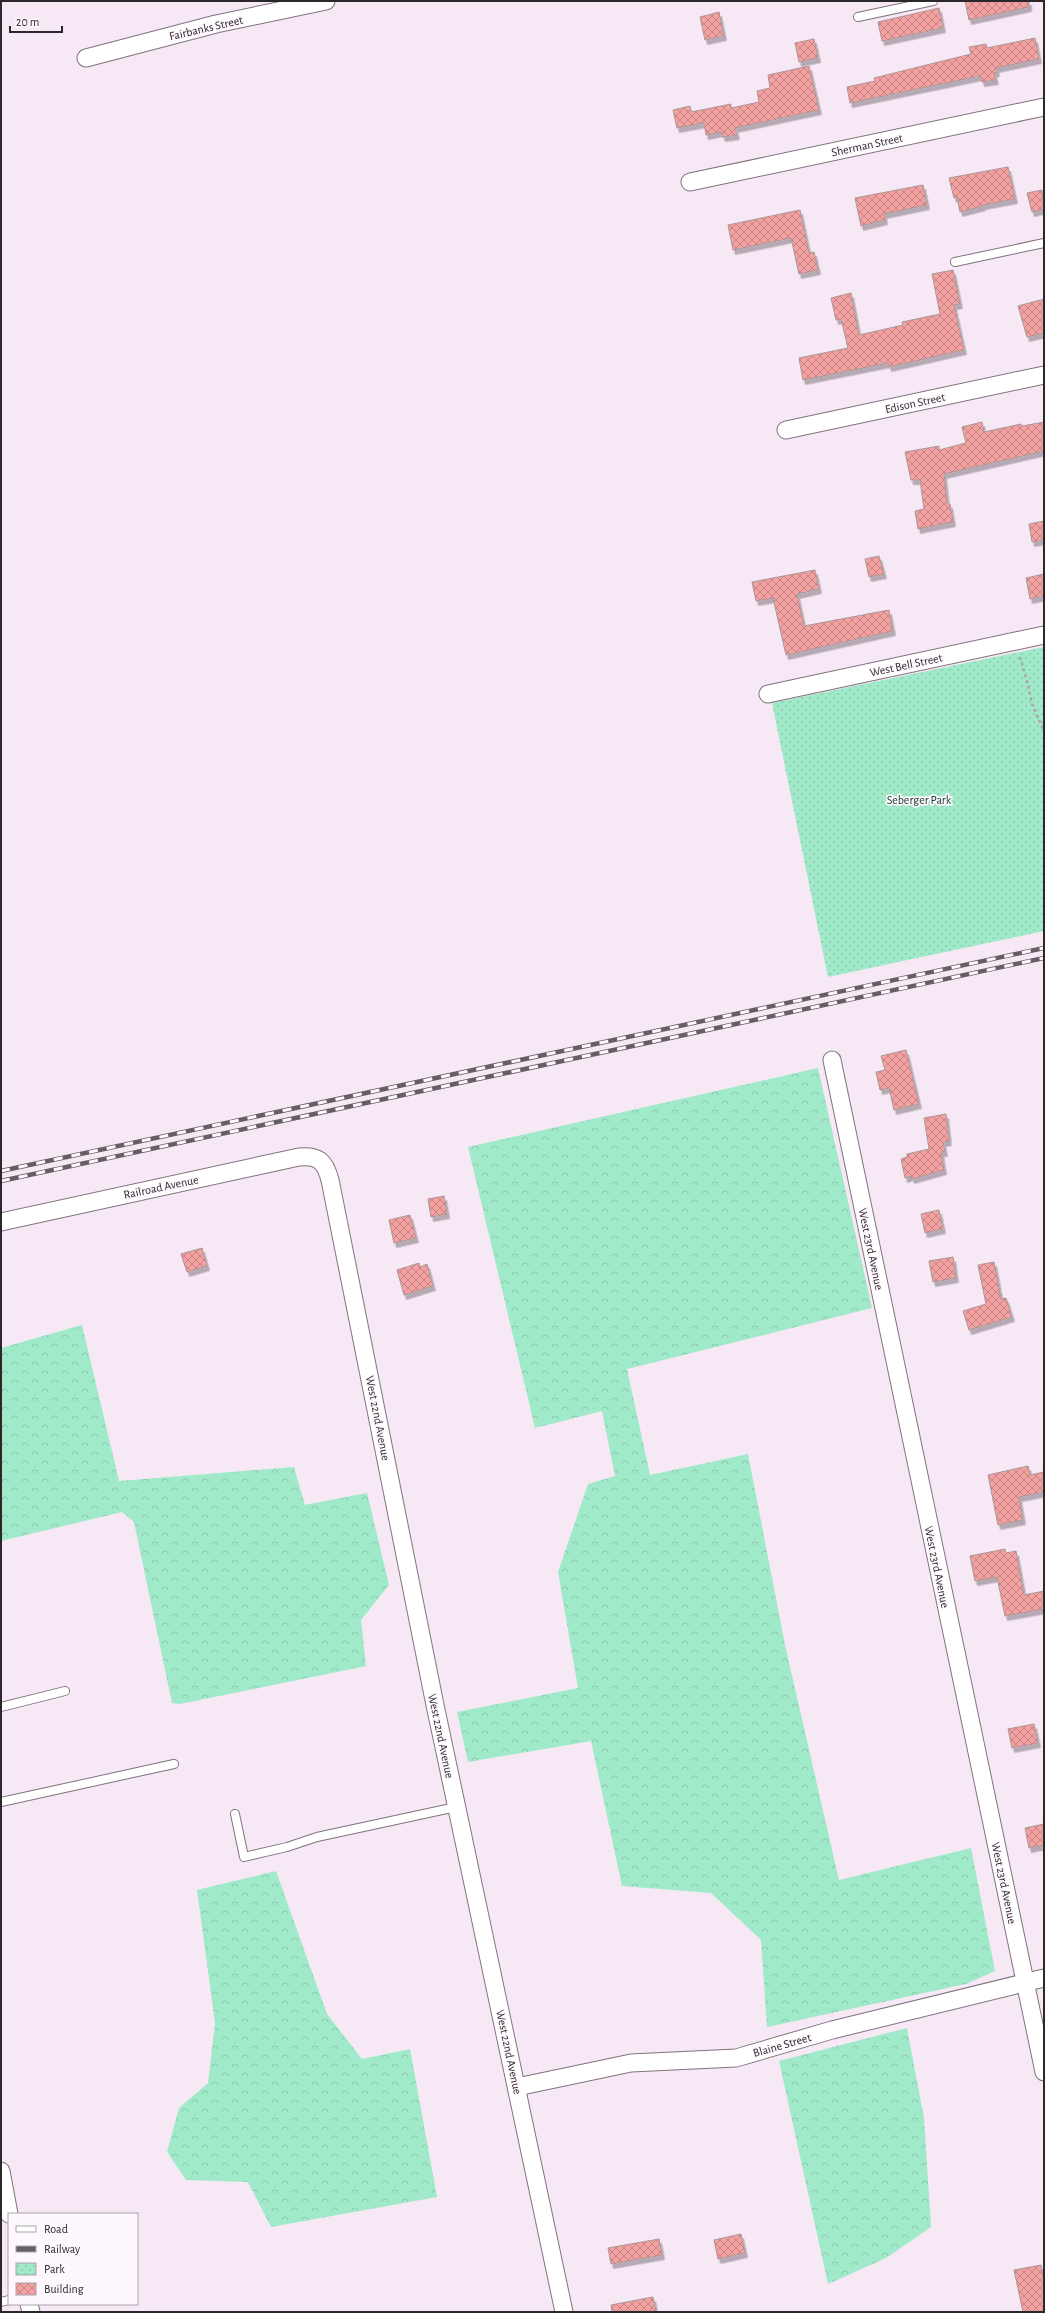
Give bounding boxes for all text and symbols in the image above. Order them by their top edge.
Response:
scale bar [10,8,62,34]
street label: Fairbanks Street [168,14,244,42]
text: 20 m [16,16,39,28]
street label: Sherman Street [830,132,904,158]
street label: Edison Street [884,391,946,415]
street label: West Bell Street [869,651,944,679]
park label: Seberger Park [887,794,952,806]
street label: Railroad Avenue [122,1173,200,1201]
street label: West 23rd Avenue [856,1207,886,1291]
street label: West 22nd Avenue [364,1375,392,1461]
street label: West 23rd Avenue [922,1525,952,1609]
street label: West 22nd Avenue [426,1693,456,1779]
street label: West 23rd Avenue [989,1841,1019,1925]
street label: West 22nd Avenue [494,2009,524,2095]
street label: Blaine Street [752,2031,813,2059]
legend [8,2213,138,2305]
text: Road [44,2223,68,2235]
text: Railway [44,2243,80,2256]
text: Park [44,2263,65,2275]
text: Building [44,2283,84,2295]

